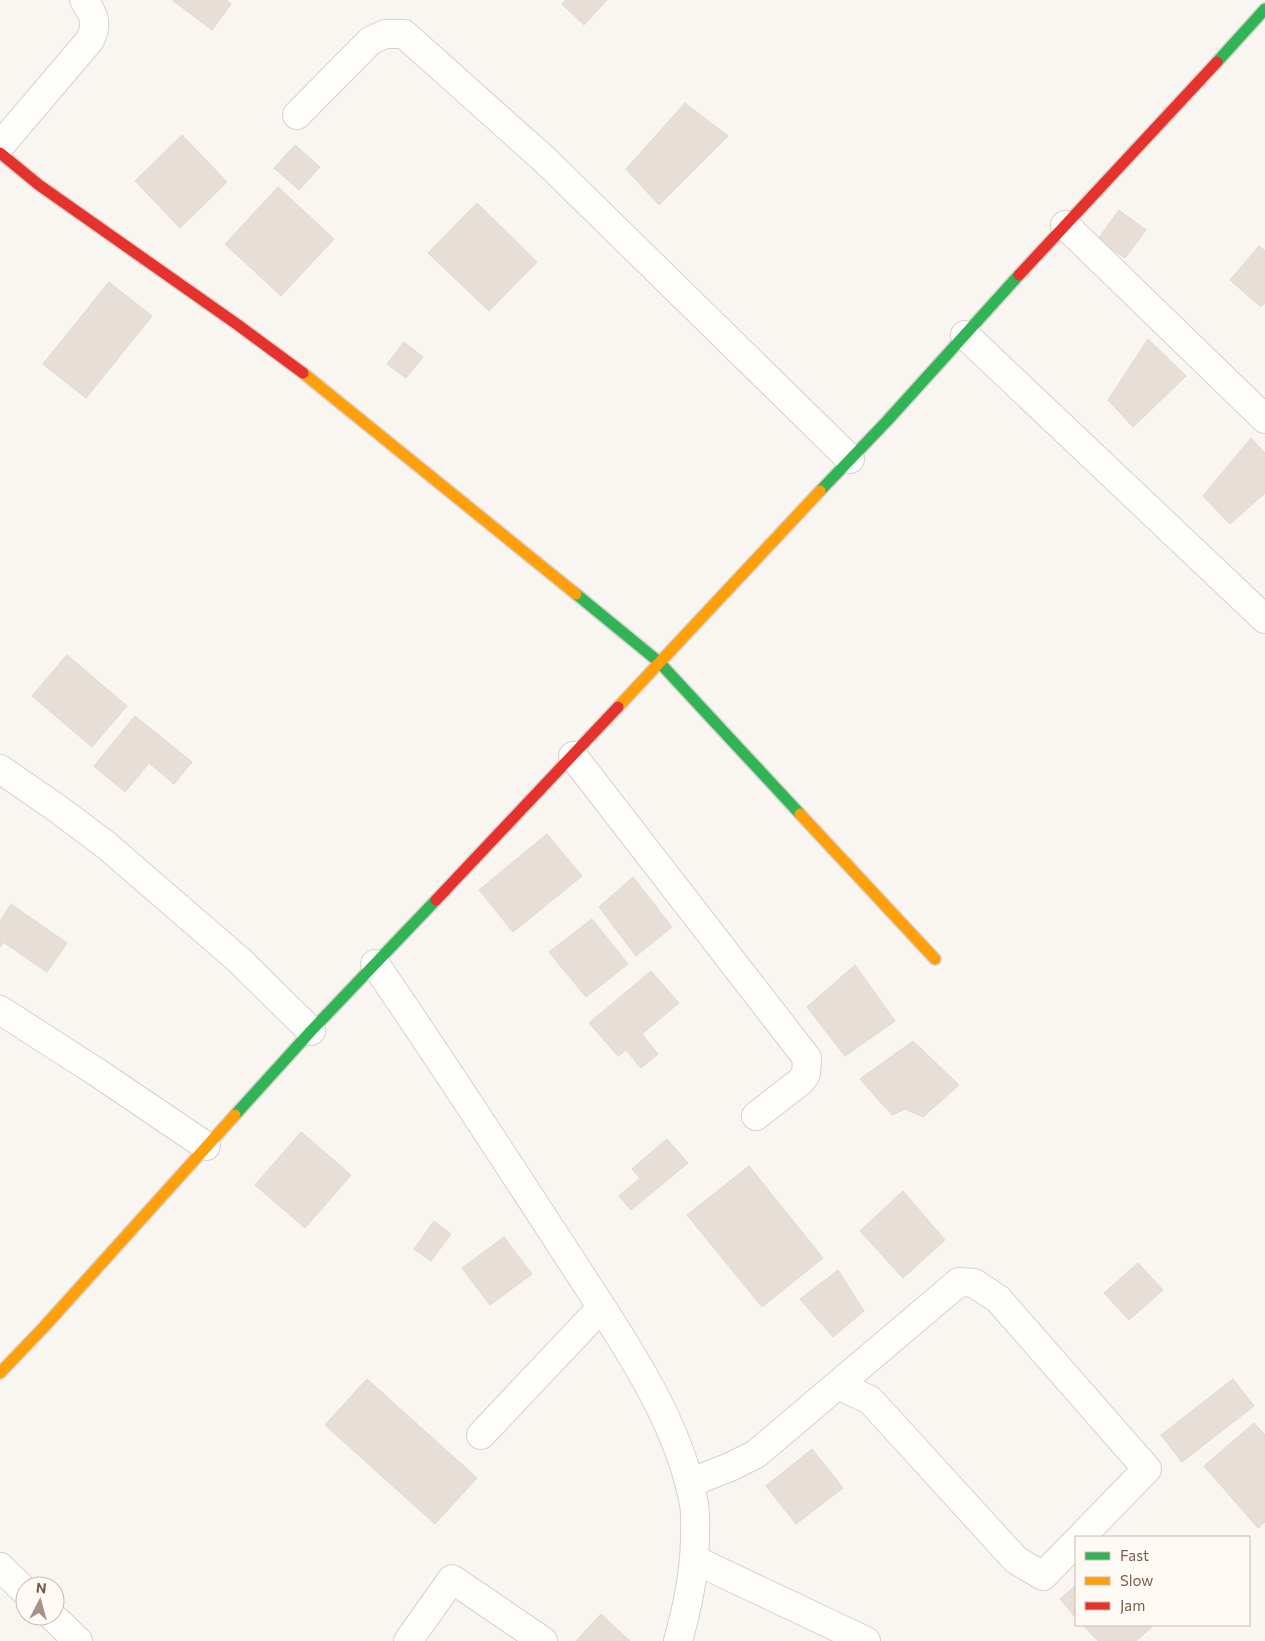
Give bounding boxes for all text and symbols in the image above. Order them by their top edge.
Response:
legend [1075,1536,1250,1626]
text: Fast [1120,1546,1149,1564]
text: Slow [1120,1571,1153,1589]
north arrow [15,1576,65,1626]
text: N [35,1579,48,1597]
text: Jam [1120,1596,1145,1614]

